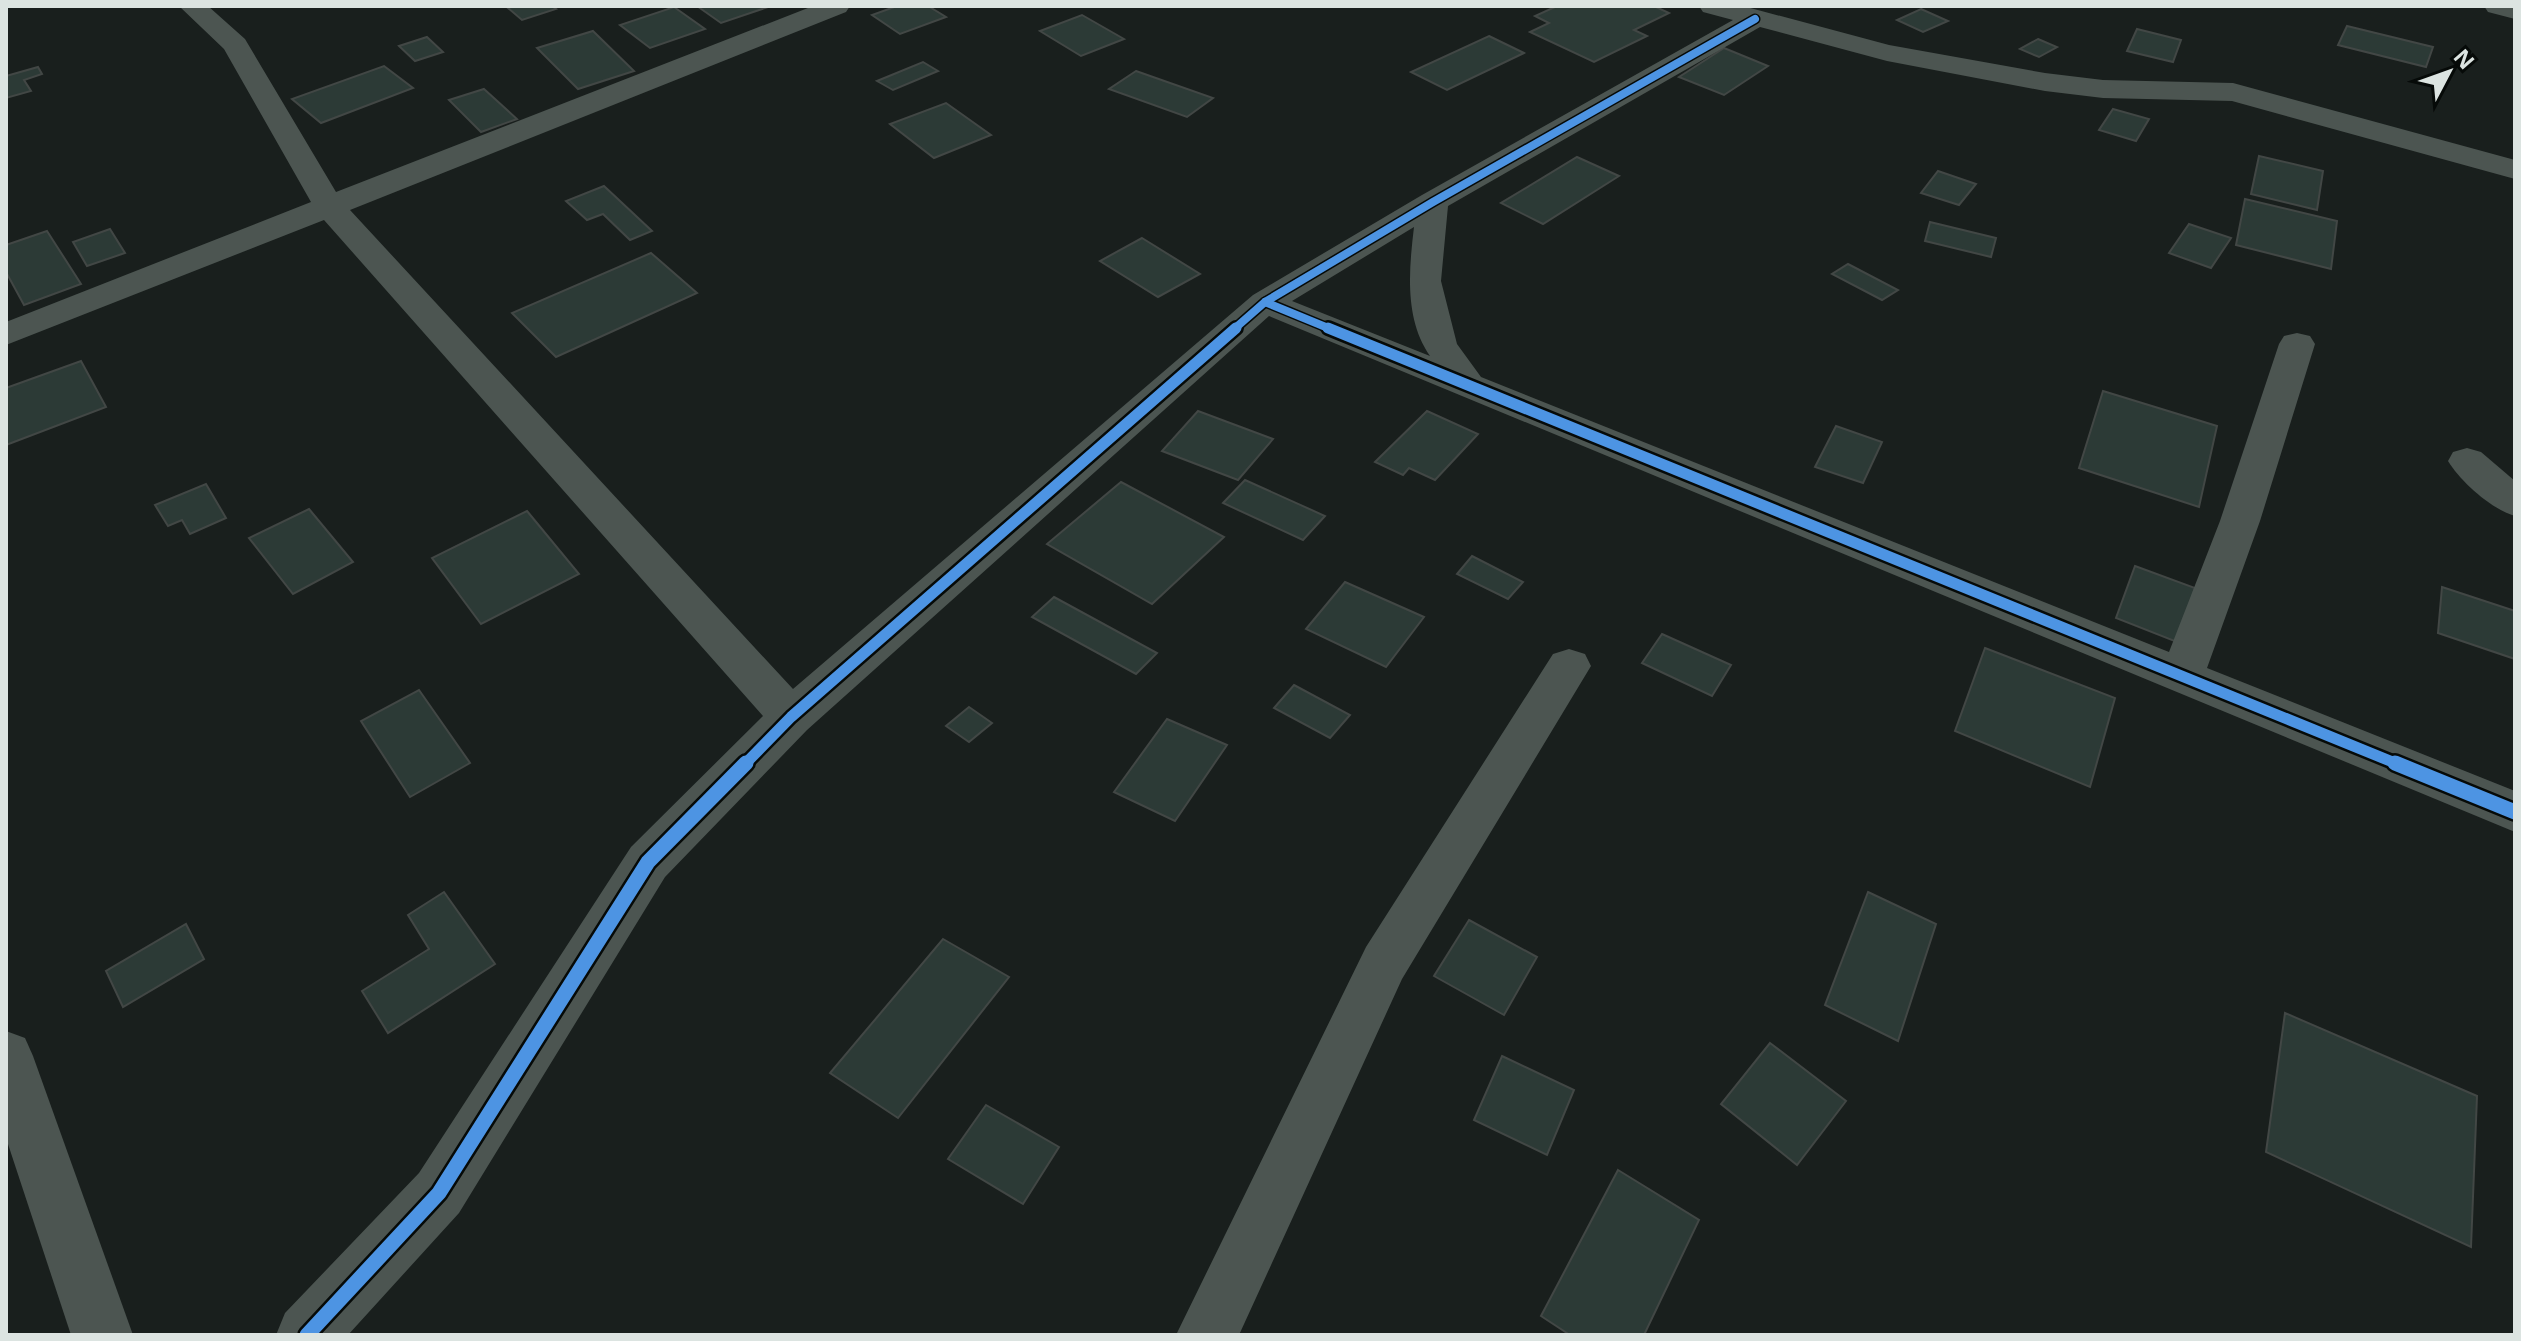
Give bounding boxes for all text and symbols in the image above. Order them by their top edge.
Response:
north arrow [2409,32,2489,112]
text: N [2448,42,2482,75]

